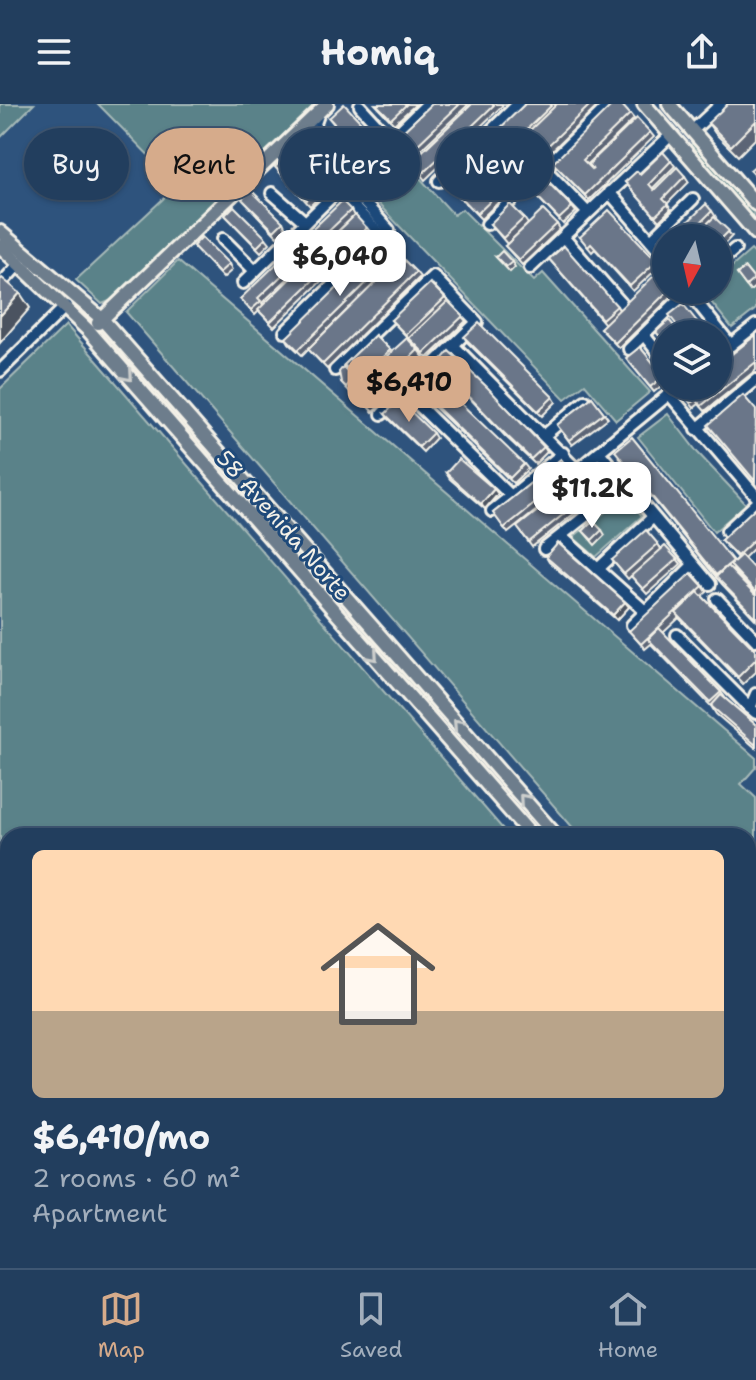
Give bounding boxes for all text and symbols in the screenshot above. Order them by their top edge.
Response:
text: Homiq [320,28,436,77]
icon: menu [32,30,76,74]
icon: share [680,30,724,74]
chip: Buy [24,128,129,200]
chip: Rent [145,128,264,200]
chip: Filters [280,128,420,200]
chip: New [436,128,553,200]
north arrow [652,224,732,304]
map controls [652,224,732,400]
pin: $6,040 [275,230,405,298]
text: $6,040 [292,238,388,273]
button: layers [652,320,732,400]
pin: $6,410 [344,356,474,424]
text: $6,410 [365,364,453,399]
one-way arrow [118,366,133,381]
street label: 58 Avenida Norte [210,444,357,607]
pin: $11.2K [527,462,657,530]
text: $11.2K [551,470,633,505]
one-way arrow [363,646,377,661]
one-way arrow [453,719,468,734]
one-way arrow [519,793,533,808]
icon: home [306,902,450,1046]
text: $6,410/mo [32,1114,210,1160]
text: 2 rooms · 60 m² [32,1160,241,1195]
text: Apartment [32,1195,168,1230]
tab: Map [98,1287,145,1364]
tab: Saved [340,1287,403,1364]
tab: Home [598,1287,658,1364]

